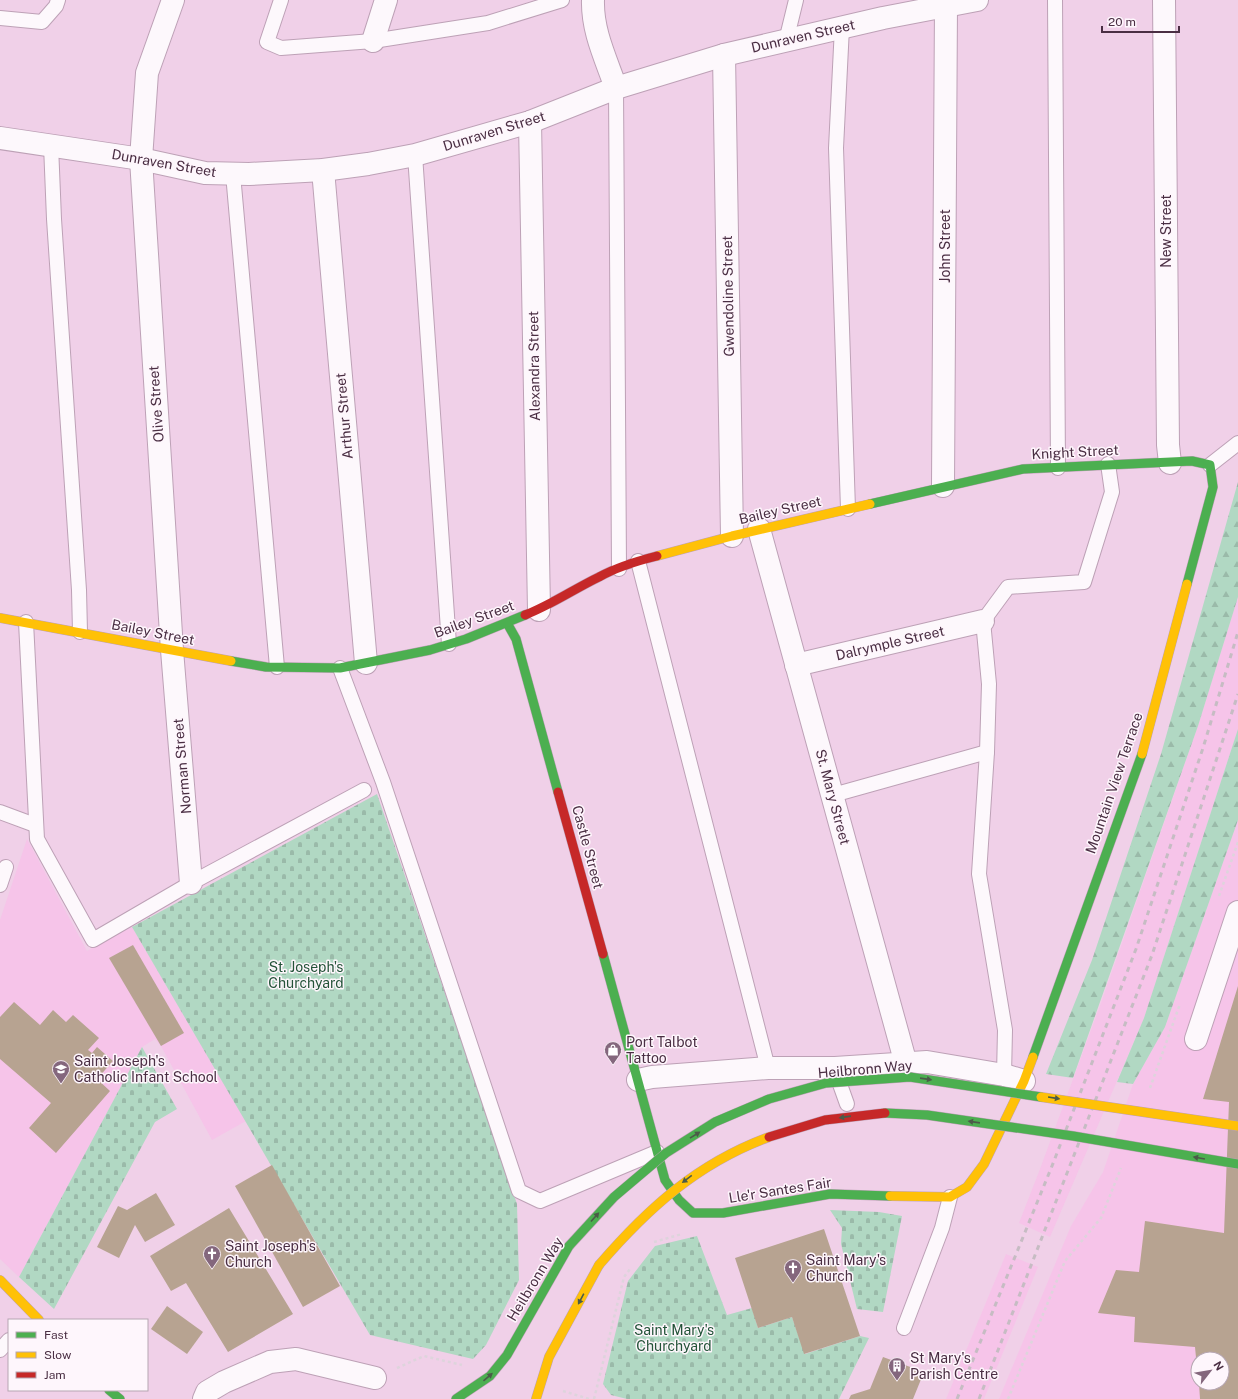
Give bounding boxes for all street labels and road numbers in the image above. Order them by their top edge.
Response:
street label: Dunraven Street [750,16,856,56]
street label: Dunraven Street [441,108,547,154]
street label: Dunraven Street [110,146,218,180]
street label: New Street [1158,194,1174,268]
street label: John Street [937,209,953,283]
street label: Gwendoline Street [719,235,737,357]
street label: Alexandra Street [525,311,543,421]
street label: Olive Street [145,365,167,443]
street label: Arthur Street [332,372,356,460]
street label: Knight Street [1031,442,1119,462]
street label: Bailey Street [737,493,823,527]
street label: Bailey Street [432,597,516,641]
street label: Bailey Street [110,616,196,648]
street label: Dalrymple Street [834,623,946,663]
street label: Mountain View Terrace [1082,710,1146,856]
street label: Norman Street [170,717,194,815]
street label: St. Mary Street [813,747,853,847]
street label: Castle Street [569,804,607,890]
street label: Heilbronn Way [817,1057,913,1081]
street label: Lle'r Santes Fair [727,1174,833,1206]
street label: Heilbronn Way [504,1234,567,1324]

